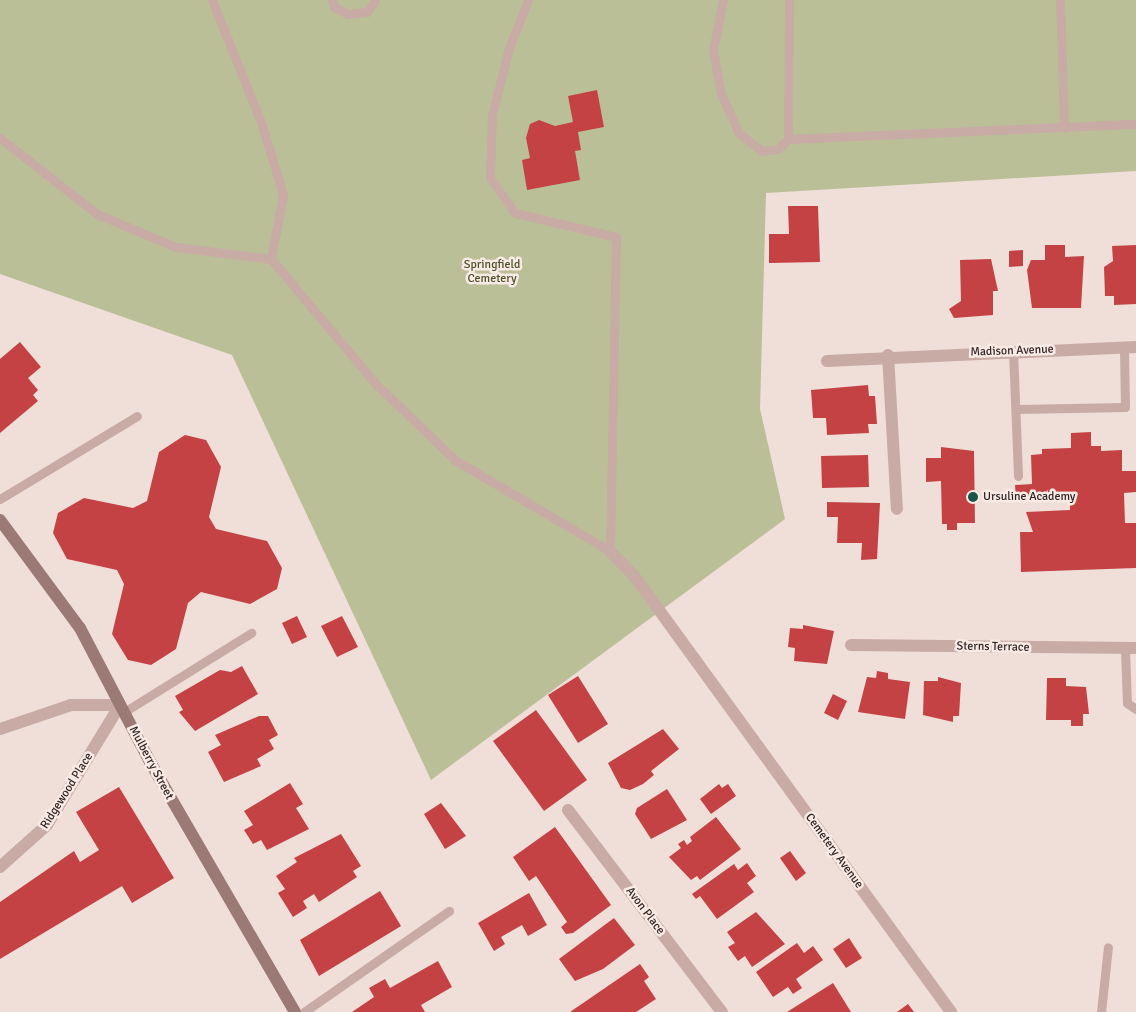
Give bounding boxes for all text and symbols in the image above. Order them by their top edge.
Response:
park label: Springfield Cemetery [464,258,520,286]
street label: Madison Avenue [970,342,1054,360]
place label: Ursuline Academy [983,490,1075,504]
marker: Ursuline Academy [967,491,979,503]
street label: Sterns Terrace [956,639,1030,655]
street label: Mulberry Street [126,724,176,802]
street label: Ridgewood Place [38,750,96,832]
street label: Cemetery Avenue [802,811,866,891]
street label: Avon Place [622,884,668,938]

